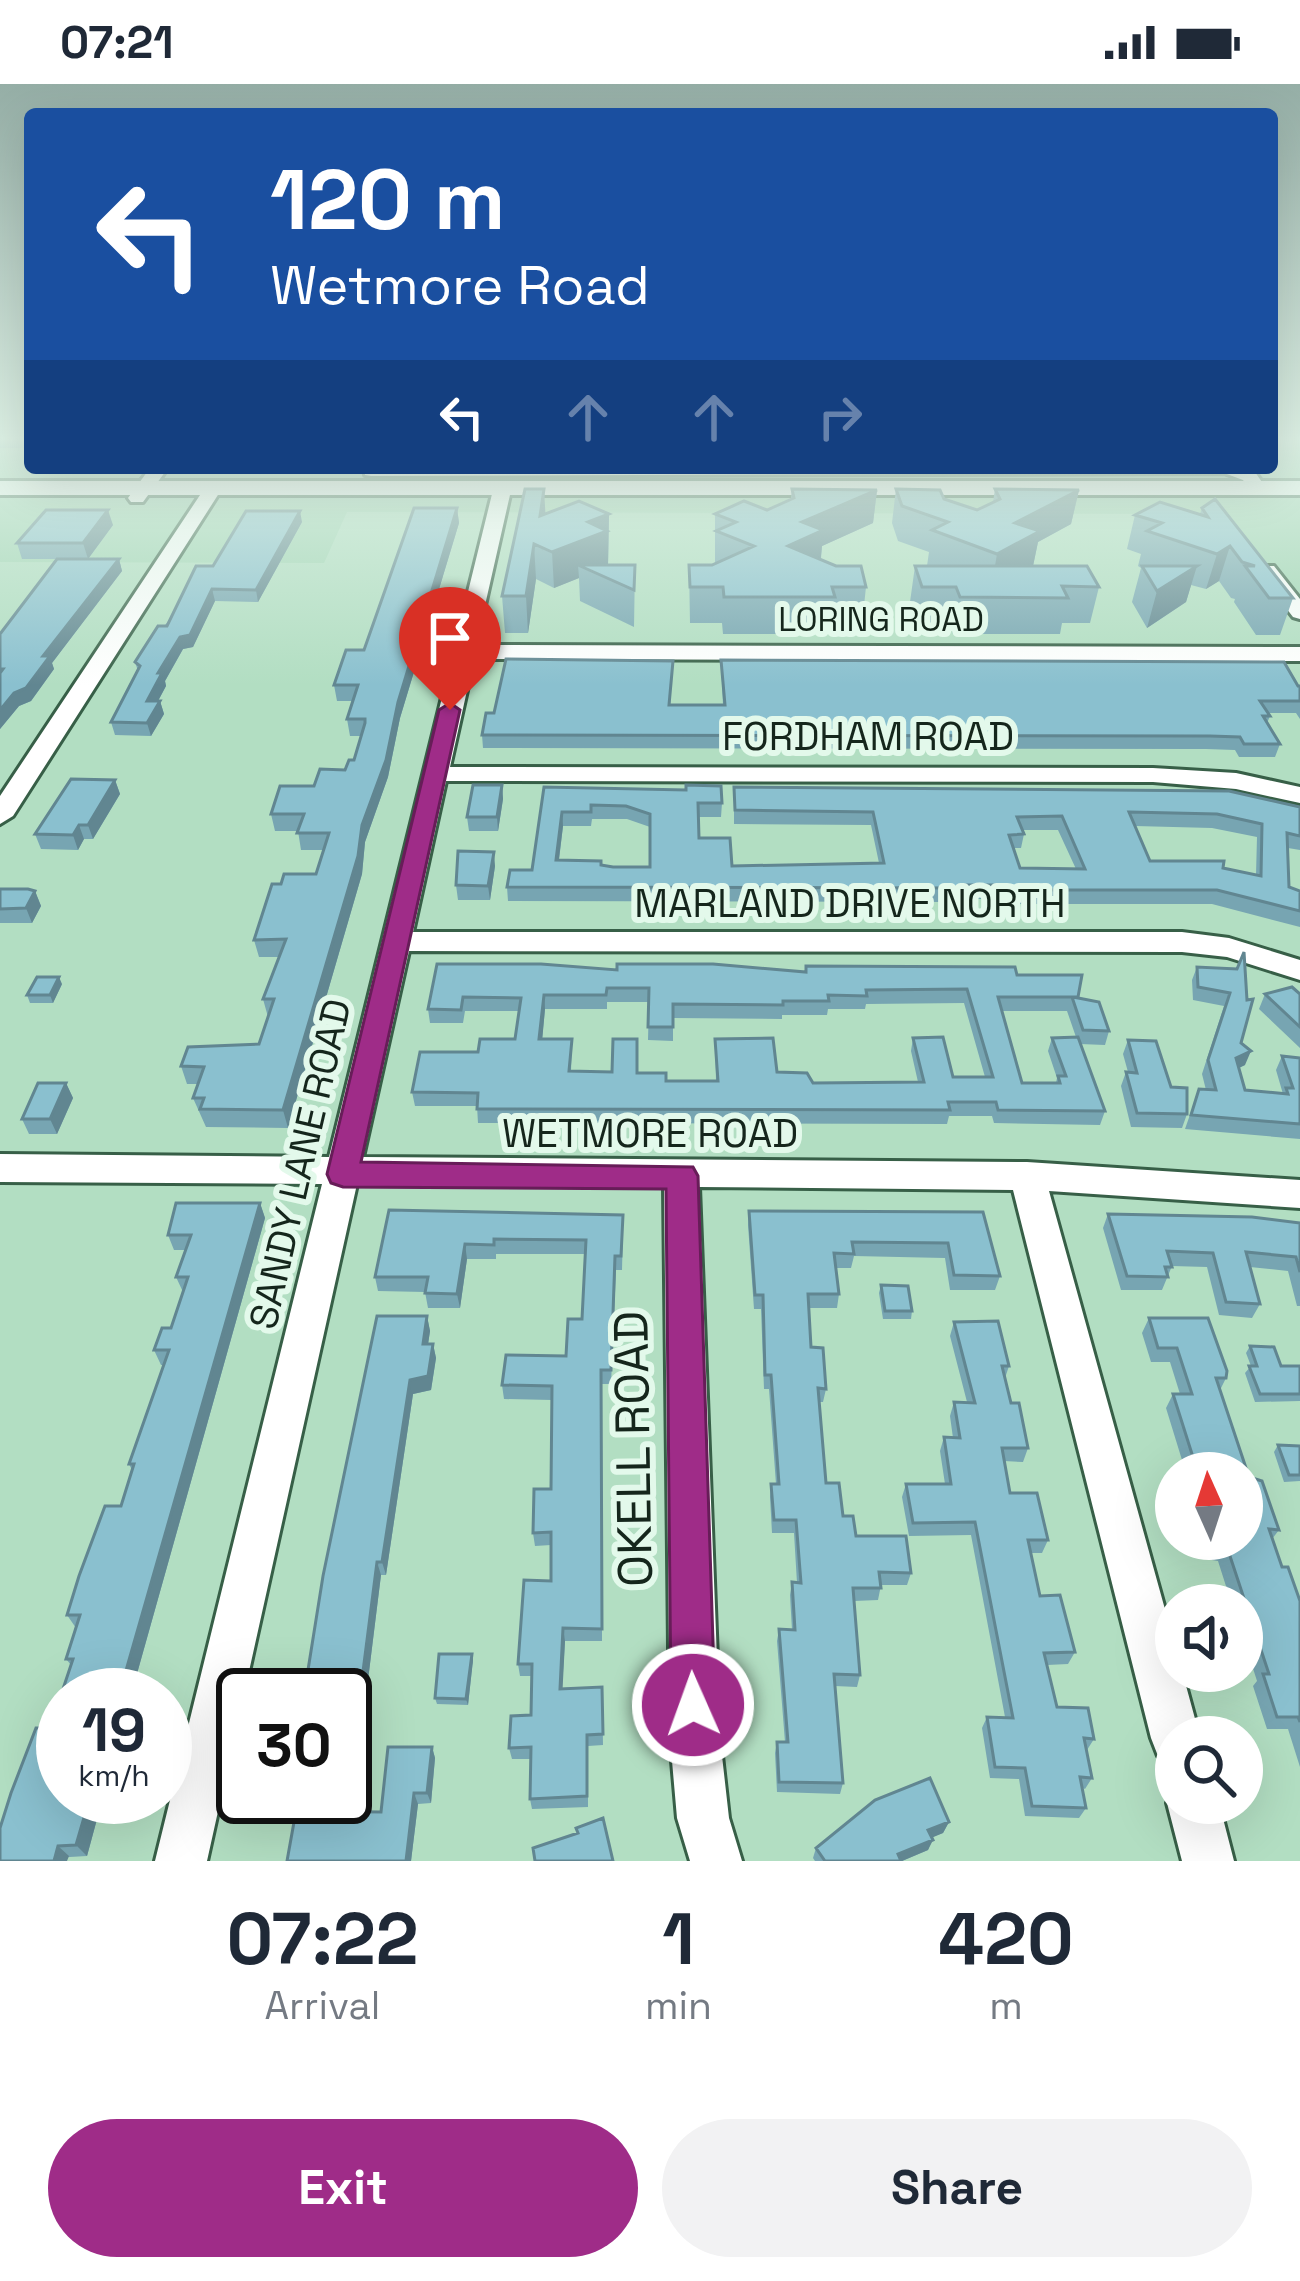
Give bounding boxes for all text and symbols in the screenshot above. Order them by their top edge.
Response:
text: 07:21 [60,14,174,71]
text: 120 m [270,146,505,254]
icon: left [72,156,228,312]
text: Wetmore Road [270,251,650,320]
icon: left [429,384,495,450]
icon: ahead [555,384,621,450]
icon: ahead [681,384,747,450]
icon: right [807,384,873,450]
pin [399,587,501,710]
street label: LORING ROAD [778,599,984,641]
icon: arrive [417,605,483,671]
street label: FORDHAM ROAD [722,712,1014,761]
street label: MARLAND DRIVE NORTH [634,879,1066,928]
street label: SANDY LANE ROAD [238,994,362,1334]
street label: WETMORE ROAD [502,1109,798,1158]
street label: OKELL ROAD [600,1311,666,1587]
north arrow [1155,1452,1263,1560]
map controls [1155,1452,1263,1824]
button: sound [1155,1584,1263,1692]
position arrow [630,1642,756,1768]
speed limit sign: 30 [216,1668,372,1824]
text: 19 [82,1692,146,1769]
button: search [1155,1716,1263,1824]
text: km/h [78,1756,150,1795]
text: 07:22 [226,1893,419,1985]
text: 1 [662,1893,695,1985]
text: 420 [938,1893,1074,1985]
text: Arrival [264,1981,380,2030]
text: min [645,1981,712,2030]
text: m [989,1981,1023,2030]
button: Exit [48,2119,638,2257]
button: Share [662,2119,1252,2257]

